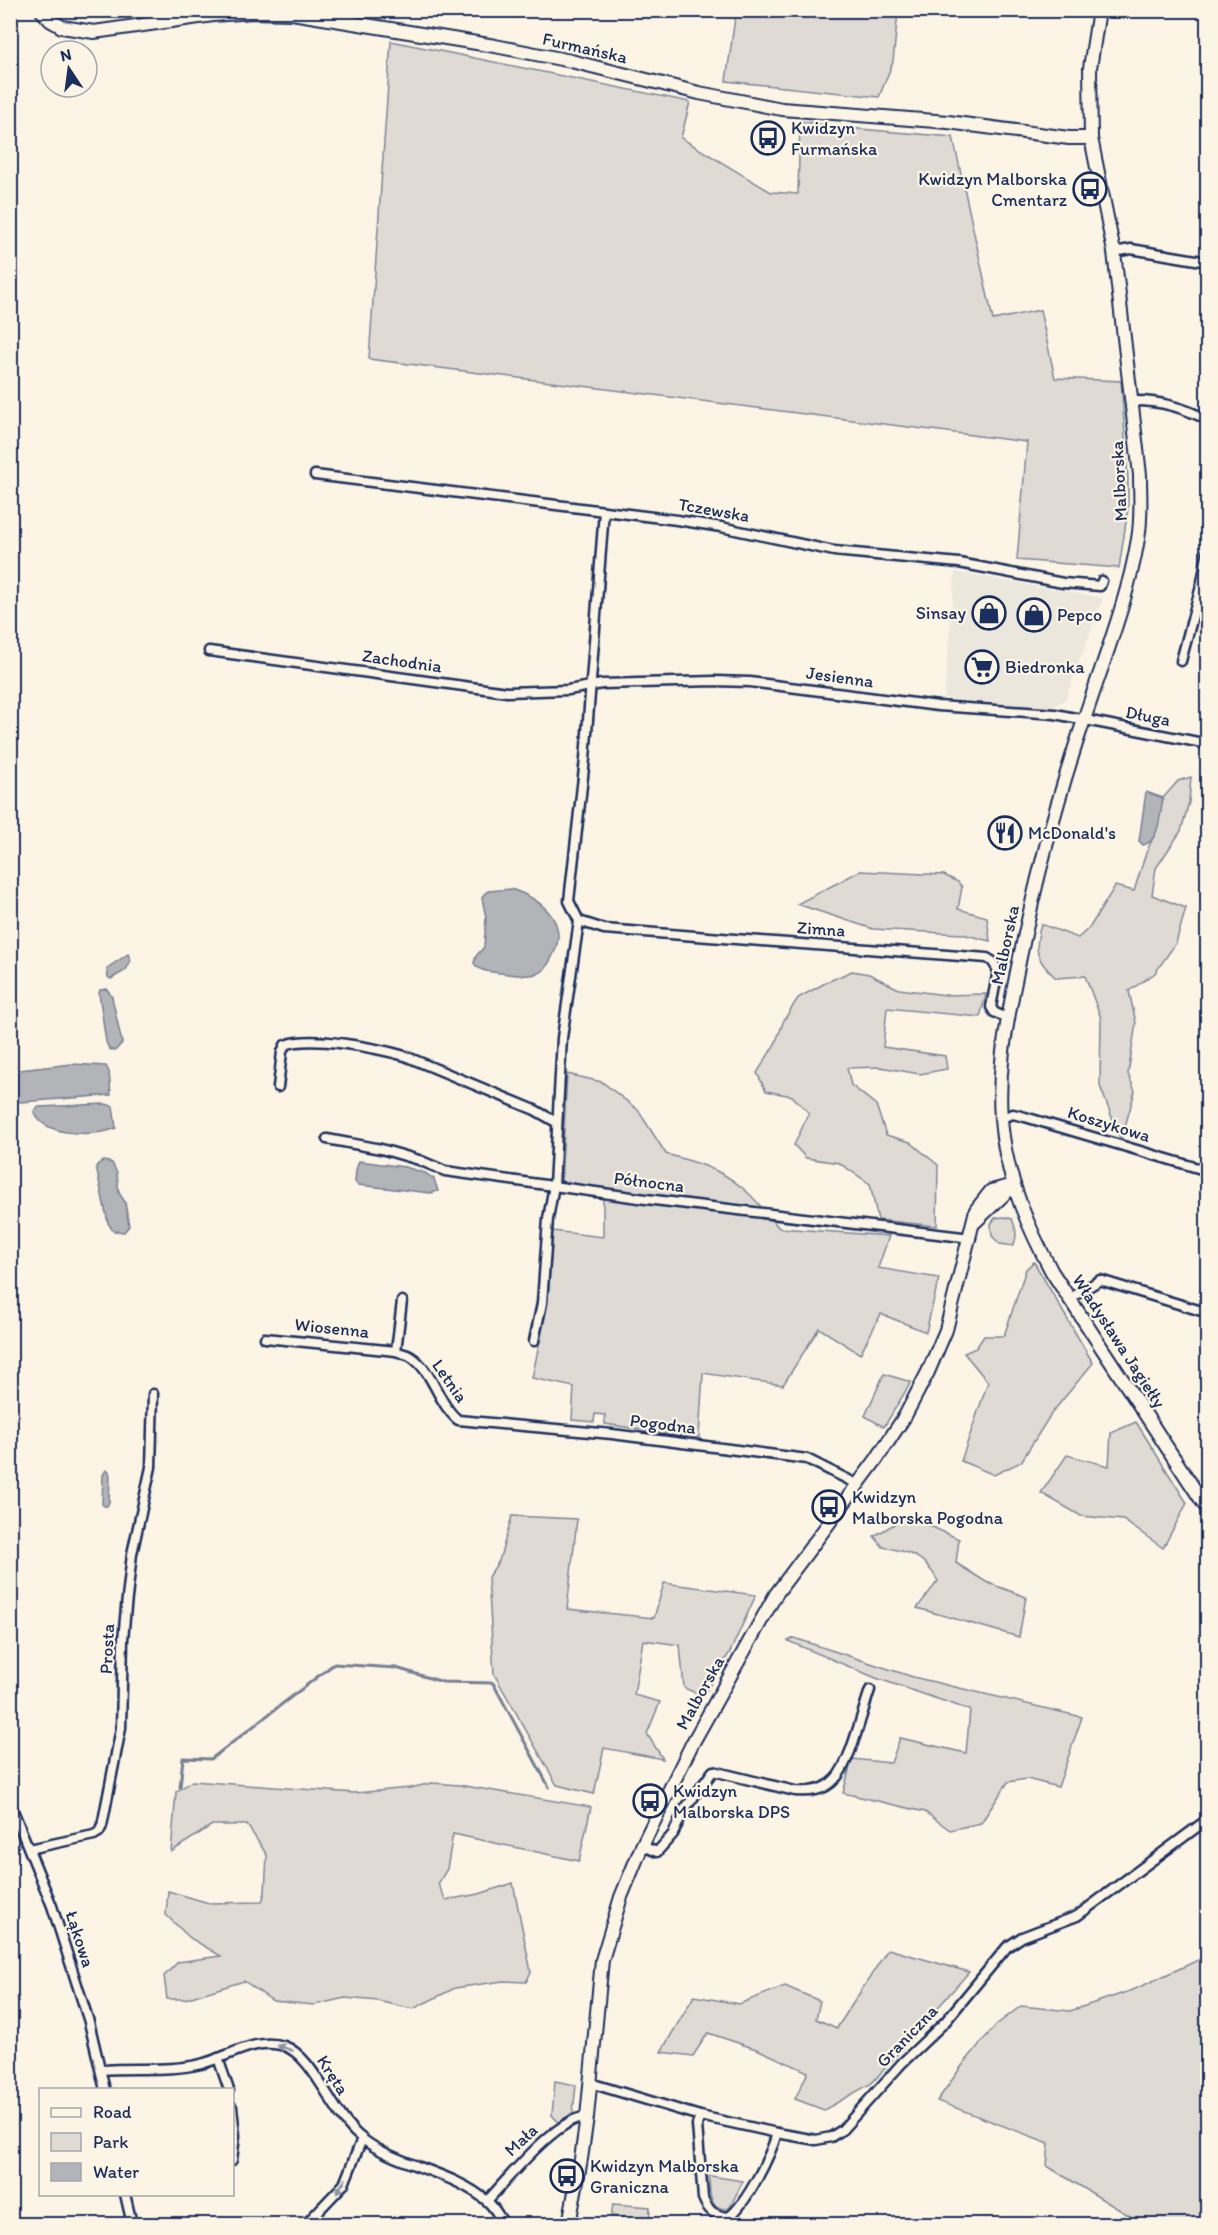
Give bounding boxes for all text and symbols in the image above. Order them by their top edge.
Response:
street label: Furmańska [540,28,630,69]
north arrow [39,39,99,99]
text: N [58,44,73,65]
place label: Kwidzyn Furmańska [791,117,878,160]
bus stop icon: Kwidzyn Furmańska [750,120,786,156]
place label: Kwidzyn Malborska Cmentarz [918,168,1068,211]
bus stop icon: Kwidzyn Malborska Cmentarz [1072,171,1108,207]
street label: Malborska [1106,439,1132,522]
street label: Tczewska [677,493,751,527]
shop icon: Sinsay [971,595,1007,631]
shop icon: Pepco [1016,597,1052,633]
place label: Sinsay [916,602,966,624]
place label: Pepco [1057,604,1102,626]
street label: Zachodnia [361,645,444,678]
supermarket icon: Biedronka [964,649,1000,685]
place label: Biedronka [1005,656,1085,678]
street label: Jesienna [805,661,876,693]
street label: Długa [1124,701,1172,731]
restaurant icon: McDonald's [987,815,1023,851]
place label: McDonald's [1028,822,1116,844]
street label: Malborska [986,903,1024,987]
street label: Zimna [796,916,846,942]
street label: Koszykowa [1065,1101,1154,1147]
street label: Północna [613,1167,686,1197]
street label: Władysława Jagiełły [1068,1270,1171,1412]
street label: Wiosenna [294,1313,371,1343]
street label: Letnia [427,1355,473,1407]
street label: Pogodna [629,1409,698,1439]
place label: Kwidzyn Malborska Pogodna [852,1486,1004,1529]
bus stop icon: Kwidzyn Malborska Pogodna [811,1489,847,1525]
street label: Prosta [95,1623,119,1675]
street label: Malborska [671,1652,730,1734]
place label: Kwidzyn Malborska DPS [673,1780,790,1823]
bus stop icon: Kwidzyn Malborska DPS [632,1783,668,1819]
street label: Łąkowa [61,1908,99,1970]
street label: Graniczna [872,2000,943,2072]
one-way arrow [276,2042,294,2052]
street label: Kręta [312,2051,354,2100]
legend [39,2088,234,2196]
text: Road [93,2101,132,2123]
street label: Mała [500,2119,542,2161]
text: Park [93,2131,128,2153]
place label: Kwidzyn Malborska Graniczna [590,2155,739,2198]
bus stop icon: Kwidzyn Malborska Graniczna [549,2158,585,2194]
text: Water [93,2161,139,2183]
one-way arrow [335,2178,346,2195]

